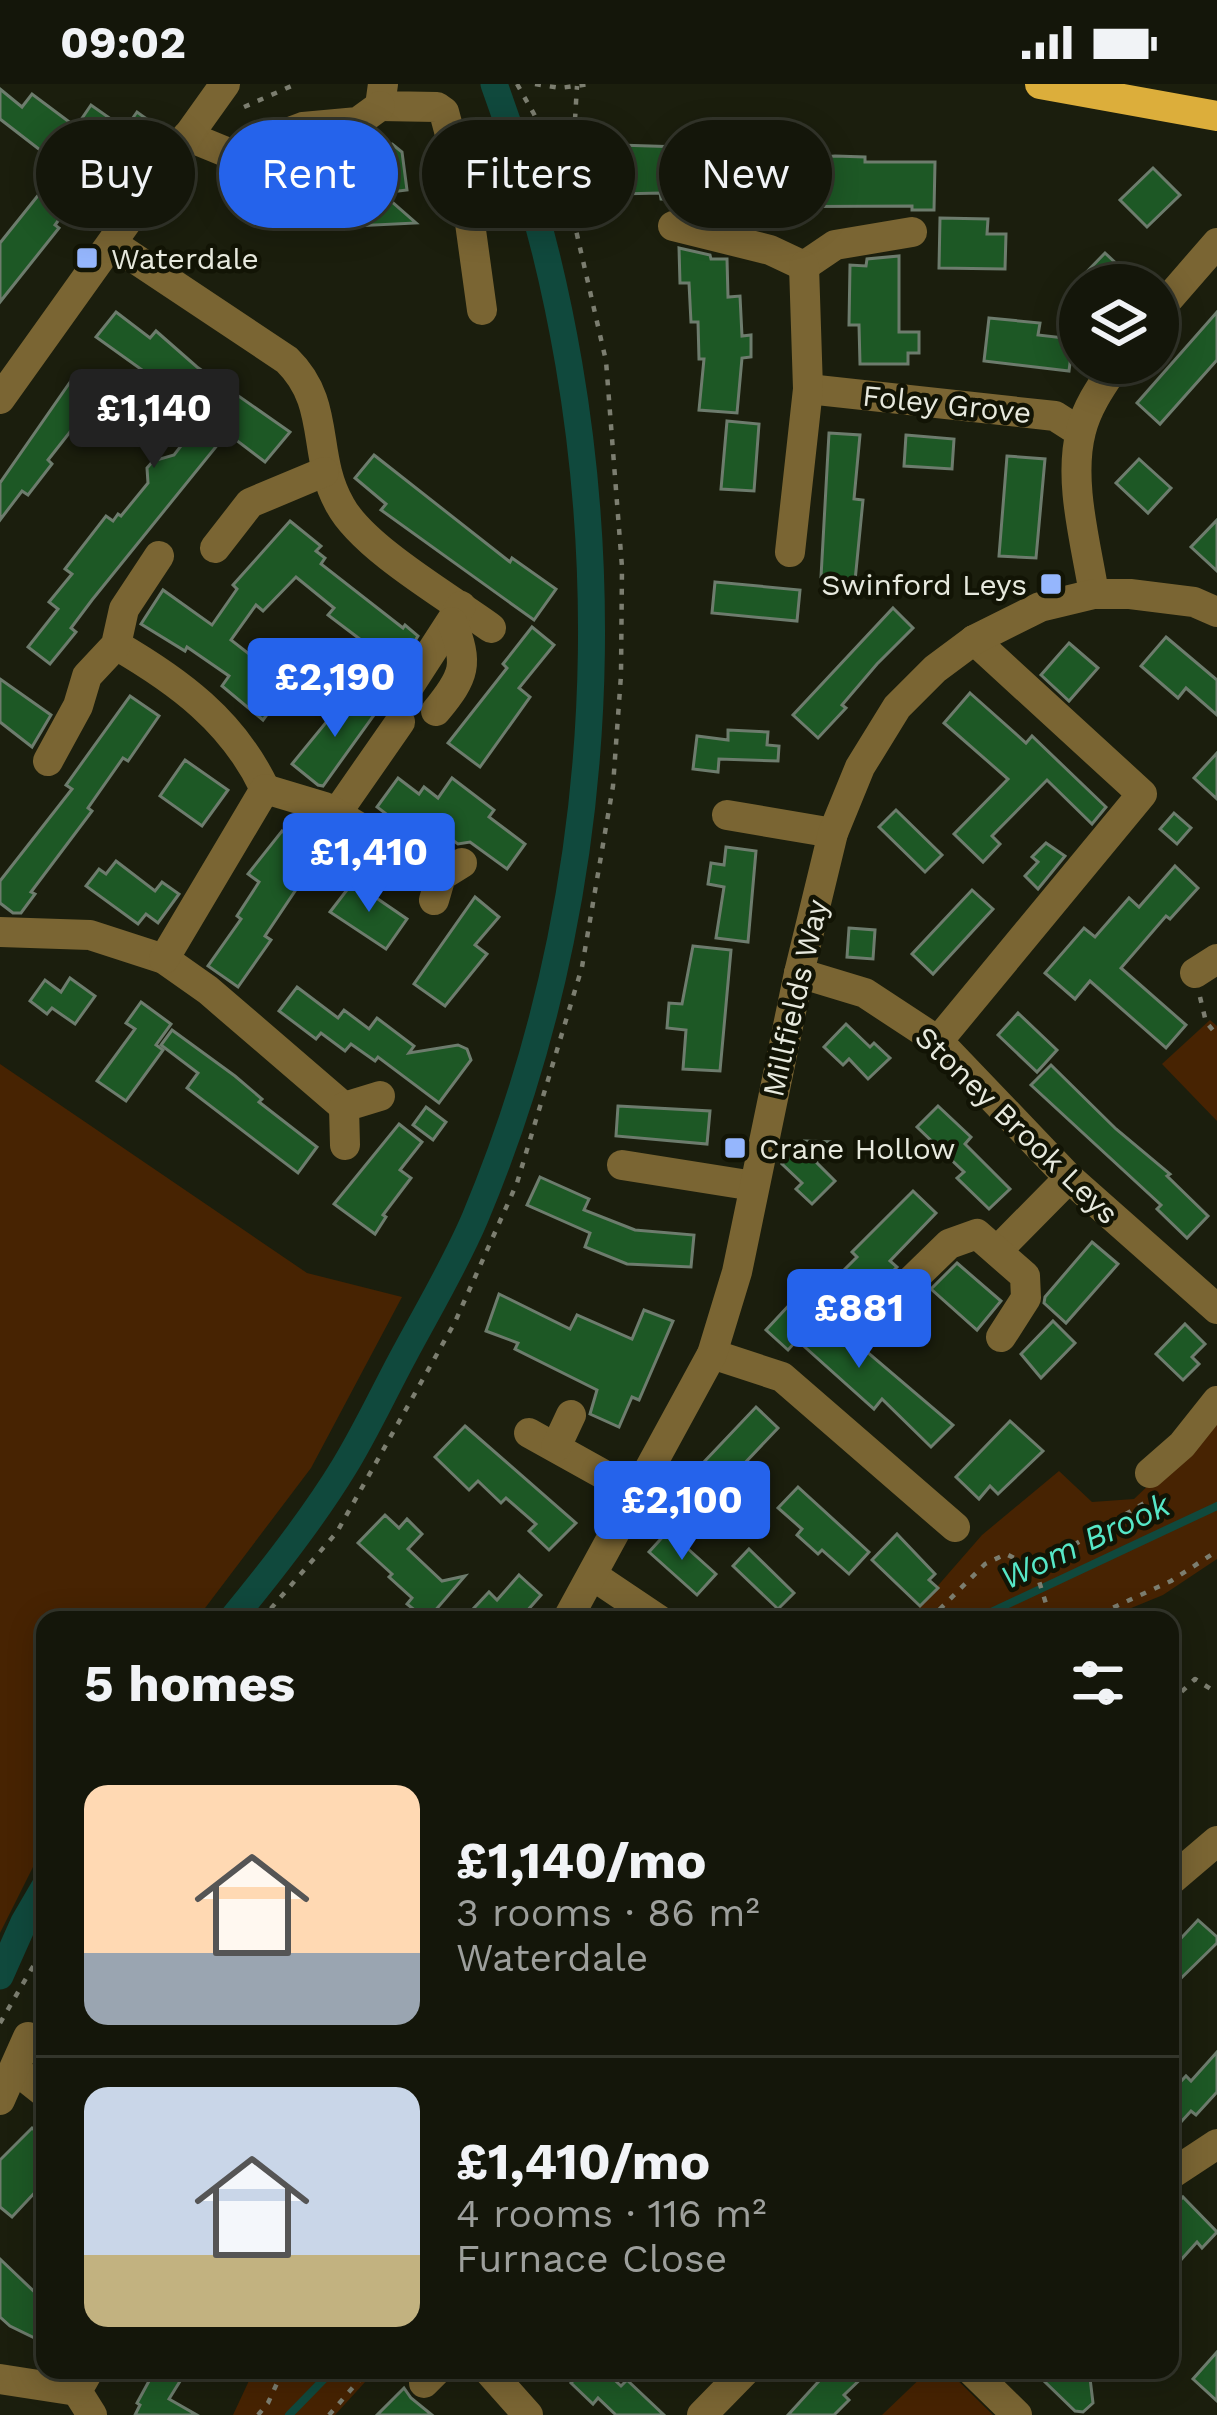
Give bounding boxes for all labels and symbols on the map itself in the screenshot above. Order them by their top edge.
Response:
place label: Waterdale [111,241,259,276]
marker: Waterdale [74,245,100,271]
pin: £1,140 [56,369,252,471]
street label: Foley Grove [861,378,1033,430]
place label: Swinford Leys [821,567,1027,602]
marker: Swinford Leys [1038,571,1064,597]
pin: £2,190 [237,638,433,740]
pin: £1,410 [271,813,467,915]
street label: Millfields Way [755,895,835,1100]
street label: Stoney Brook Leys [908,1019,1126,1231]
place label: Crane Hollow [759,1131,955,1166]
marker: Crane Hollow [722,1135,748,1161]
pin: £881 [788,1269,930,1371]
pin: £2,100 [584,1461,780,1563]
water label: Wom Brook [994,1484,1177,1597]

